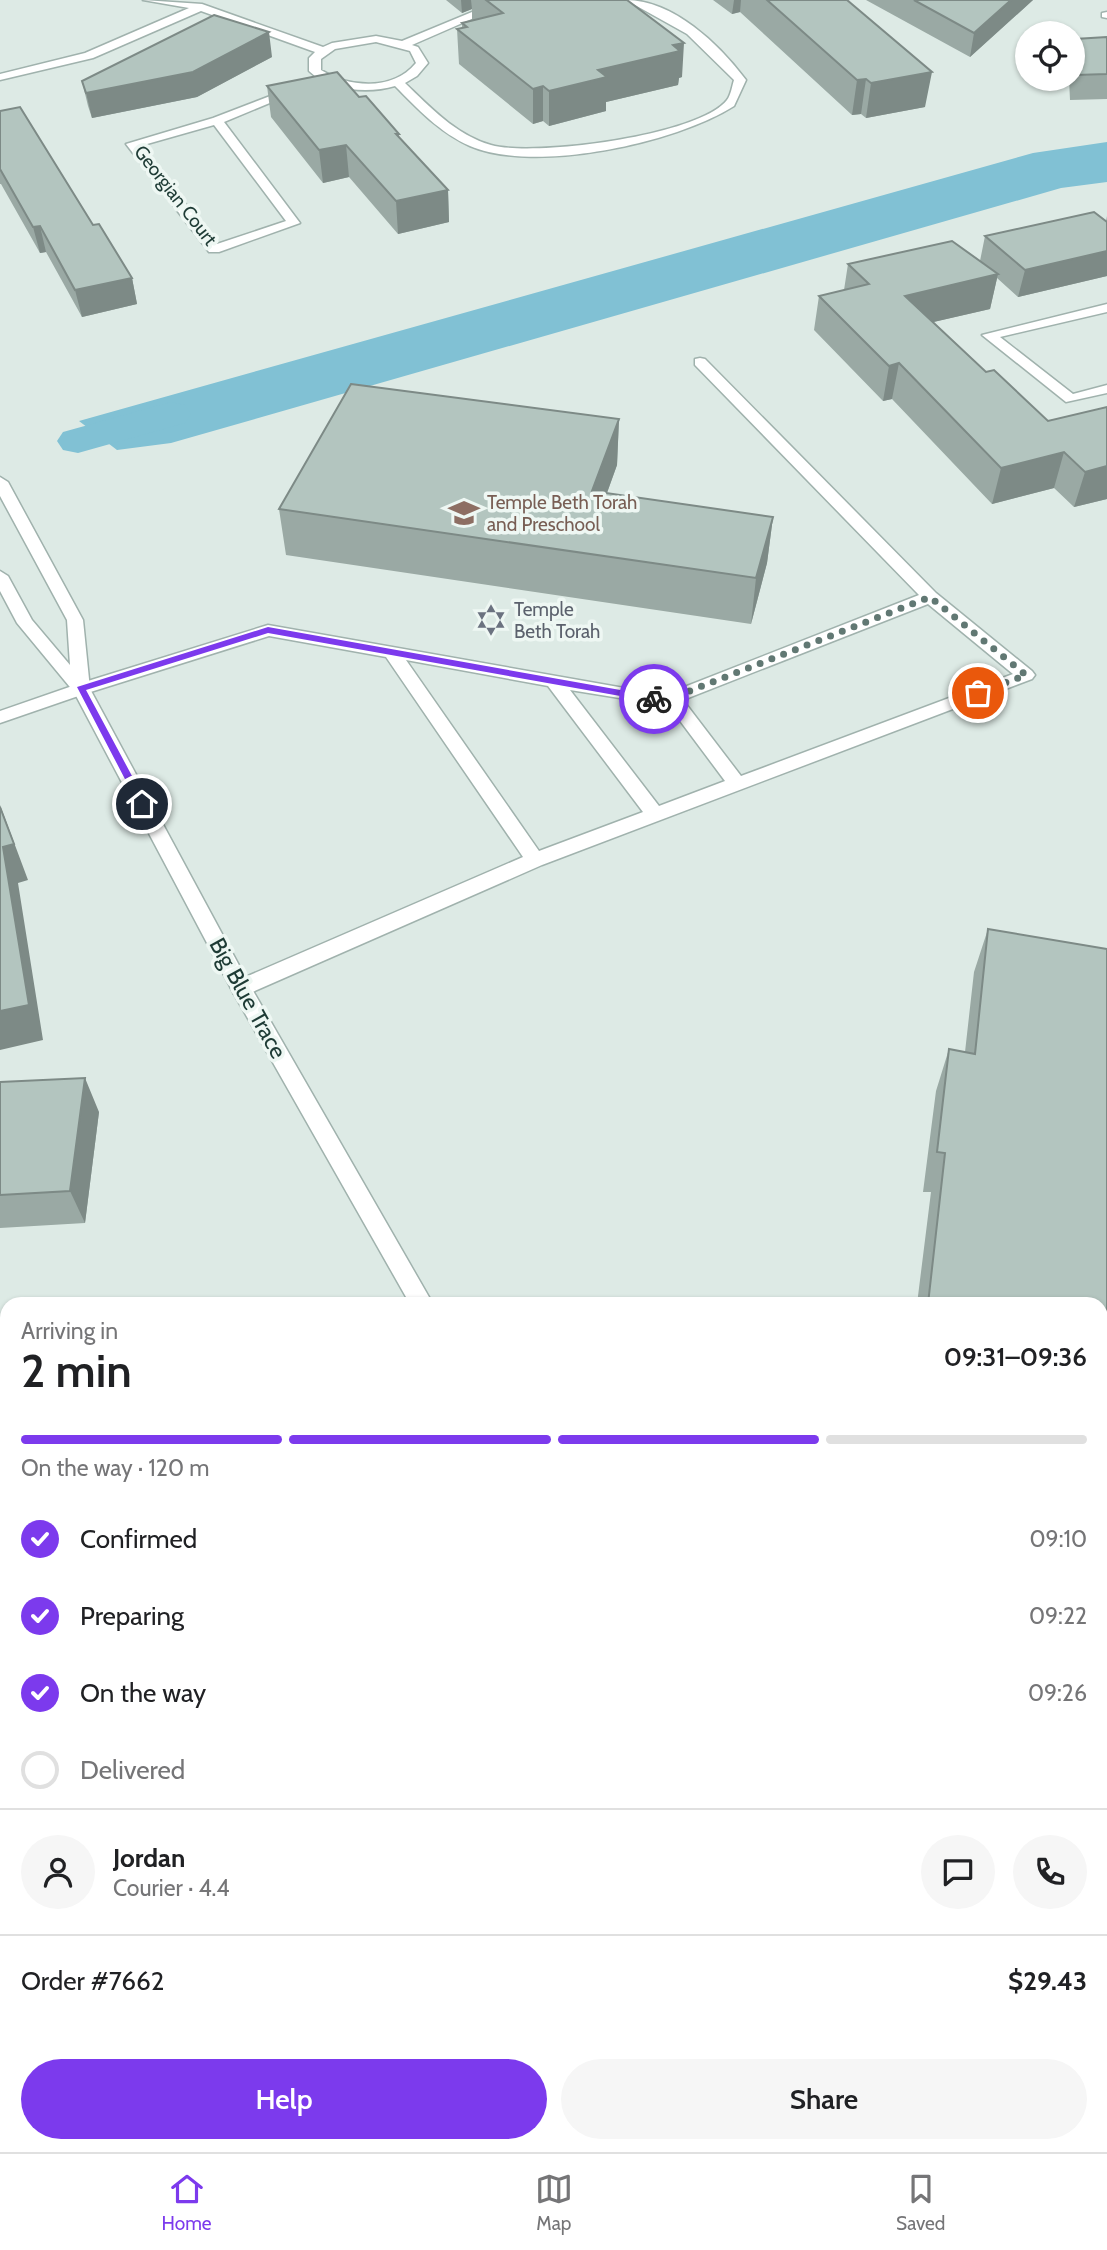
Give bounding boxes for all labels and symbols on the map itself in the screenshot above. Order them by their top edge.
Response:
street label: Georgian Court [129,141,222,250]
place label: Temple Beth Torah and Preschool [487,491,637,536]
school or university icon: Temple Beth Torah and Preschool [447,496,481,530]
place label: Temple Beth Torah [514,598,600,643]
synagogue icon: Temple Beth Torah [474,603,508,637]
pin [948,663,1008,723]
courier [619,664,689,734]
pin [112,774,172,834]
street label: Big Blue Trace [203,933,293,1063]

